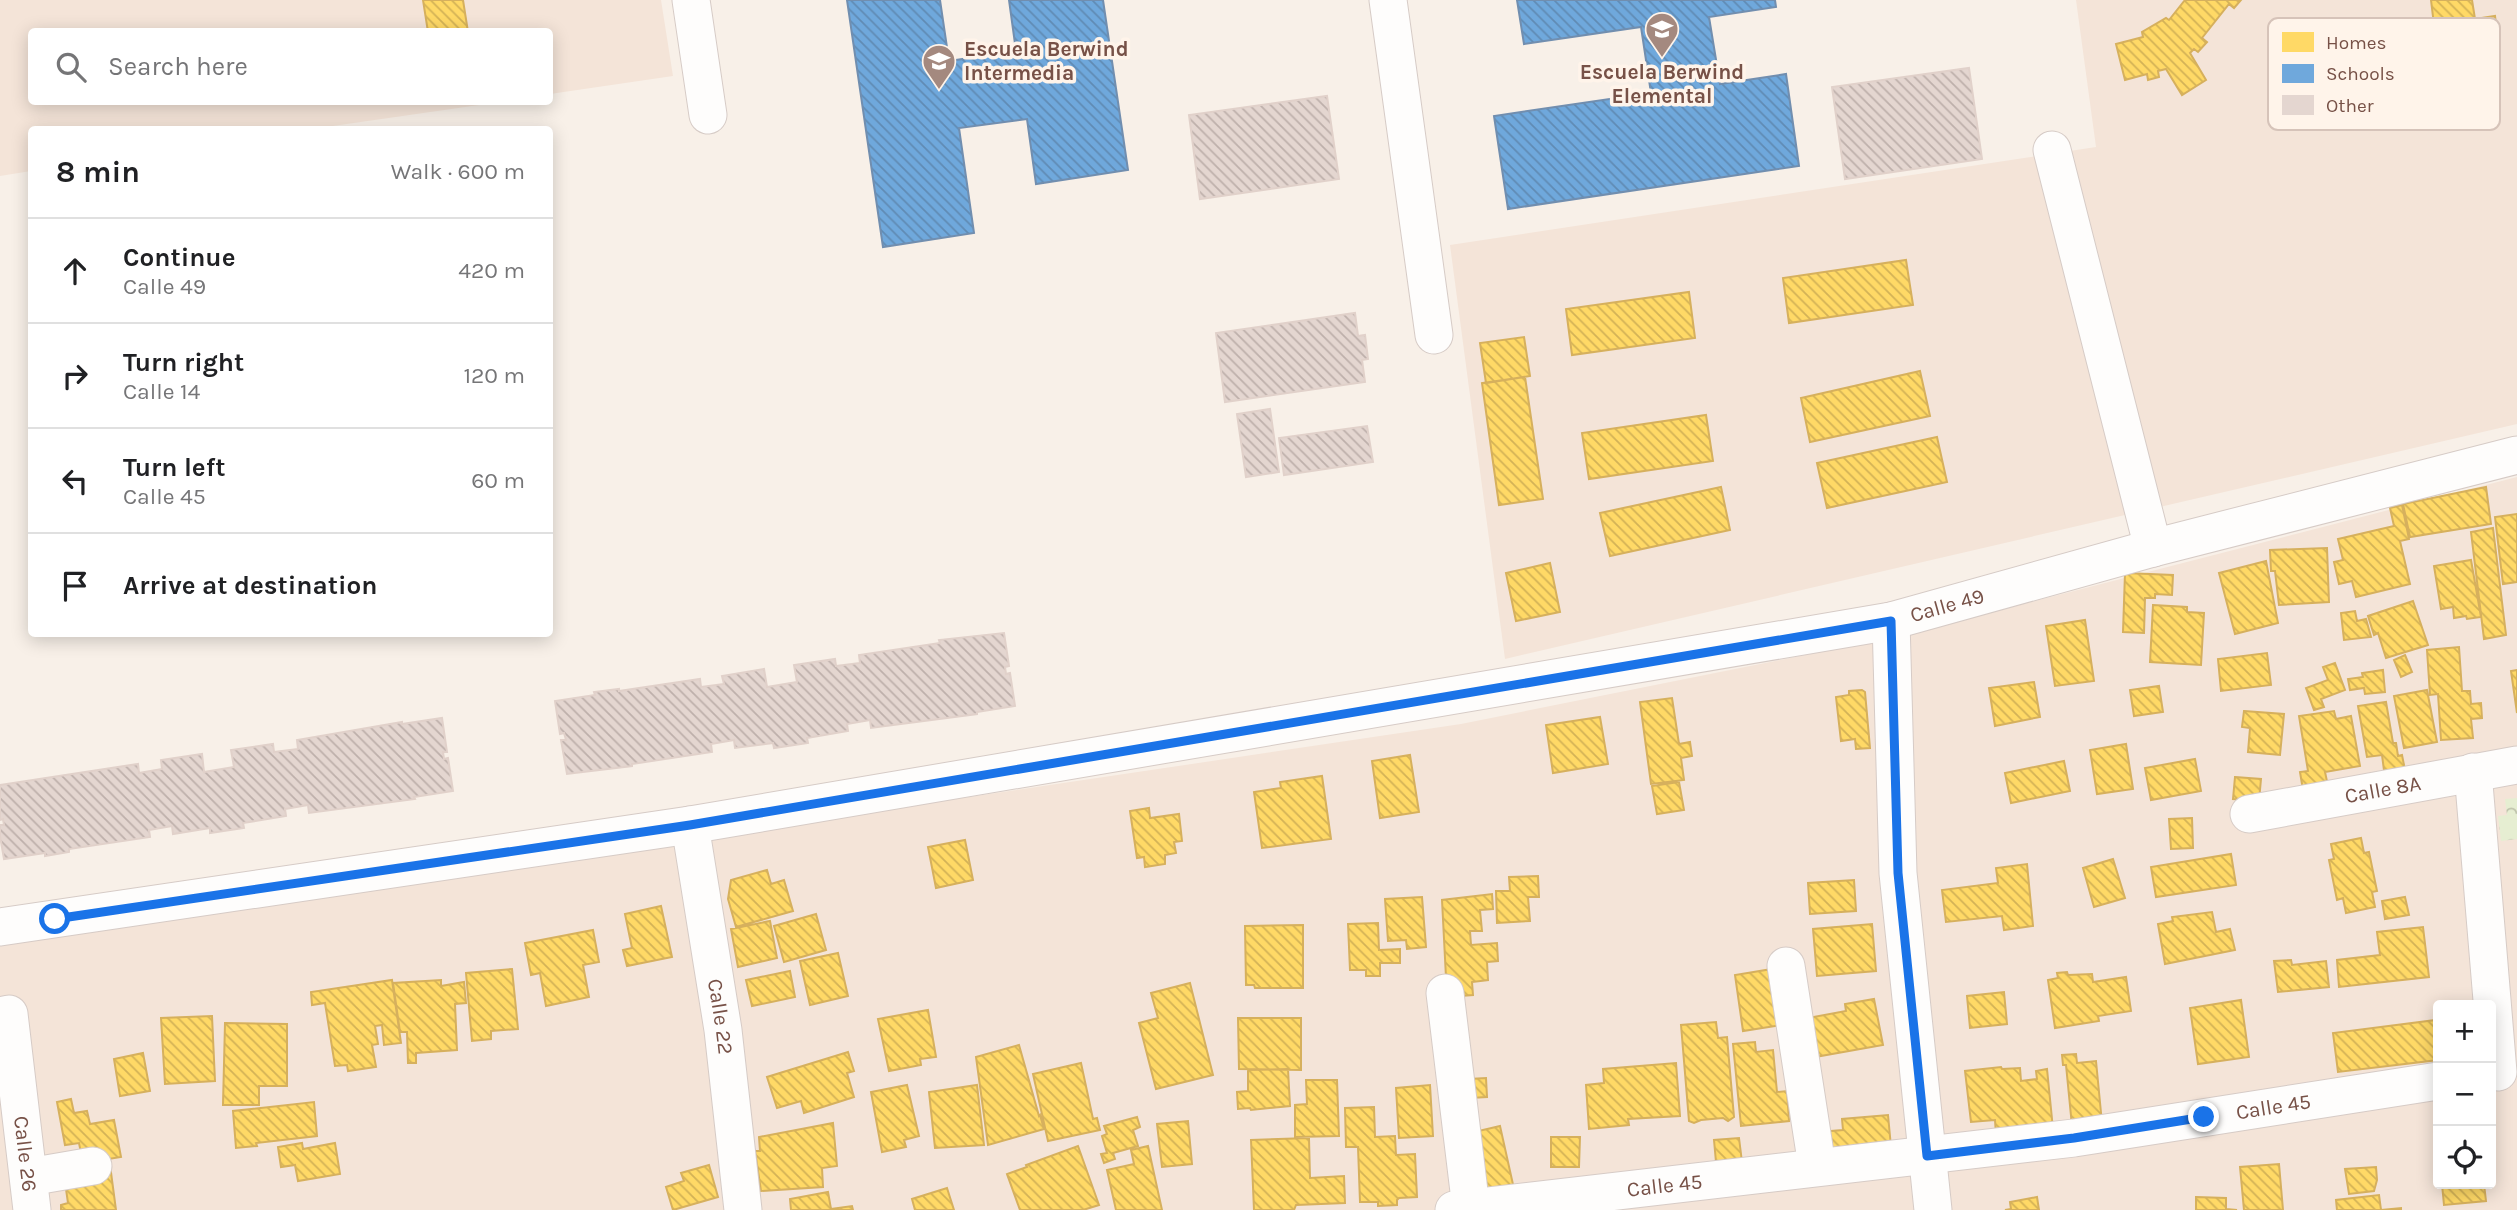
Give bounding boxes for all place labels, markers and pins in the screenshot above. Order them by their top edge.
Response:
school or university icon: Escuela Berwind Elemental [1643,10,1681,59]
place label: Escuela Berwind Intermedia [964,37,1129,85]
school or university icon: Escuela Berwind Intermedia [920,42,958,91]
place label: Escuela Berwind Elemental [1580,60,1744,108]

